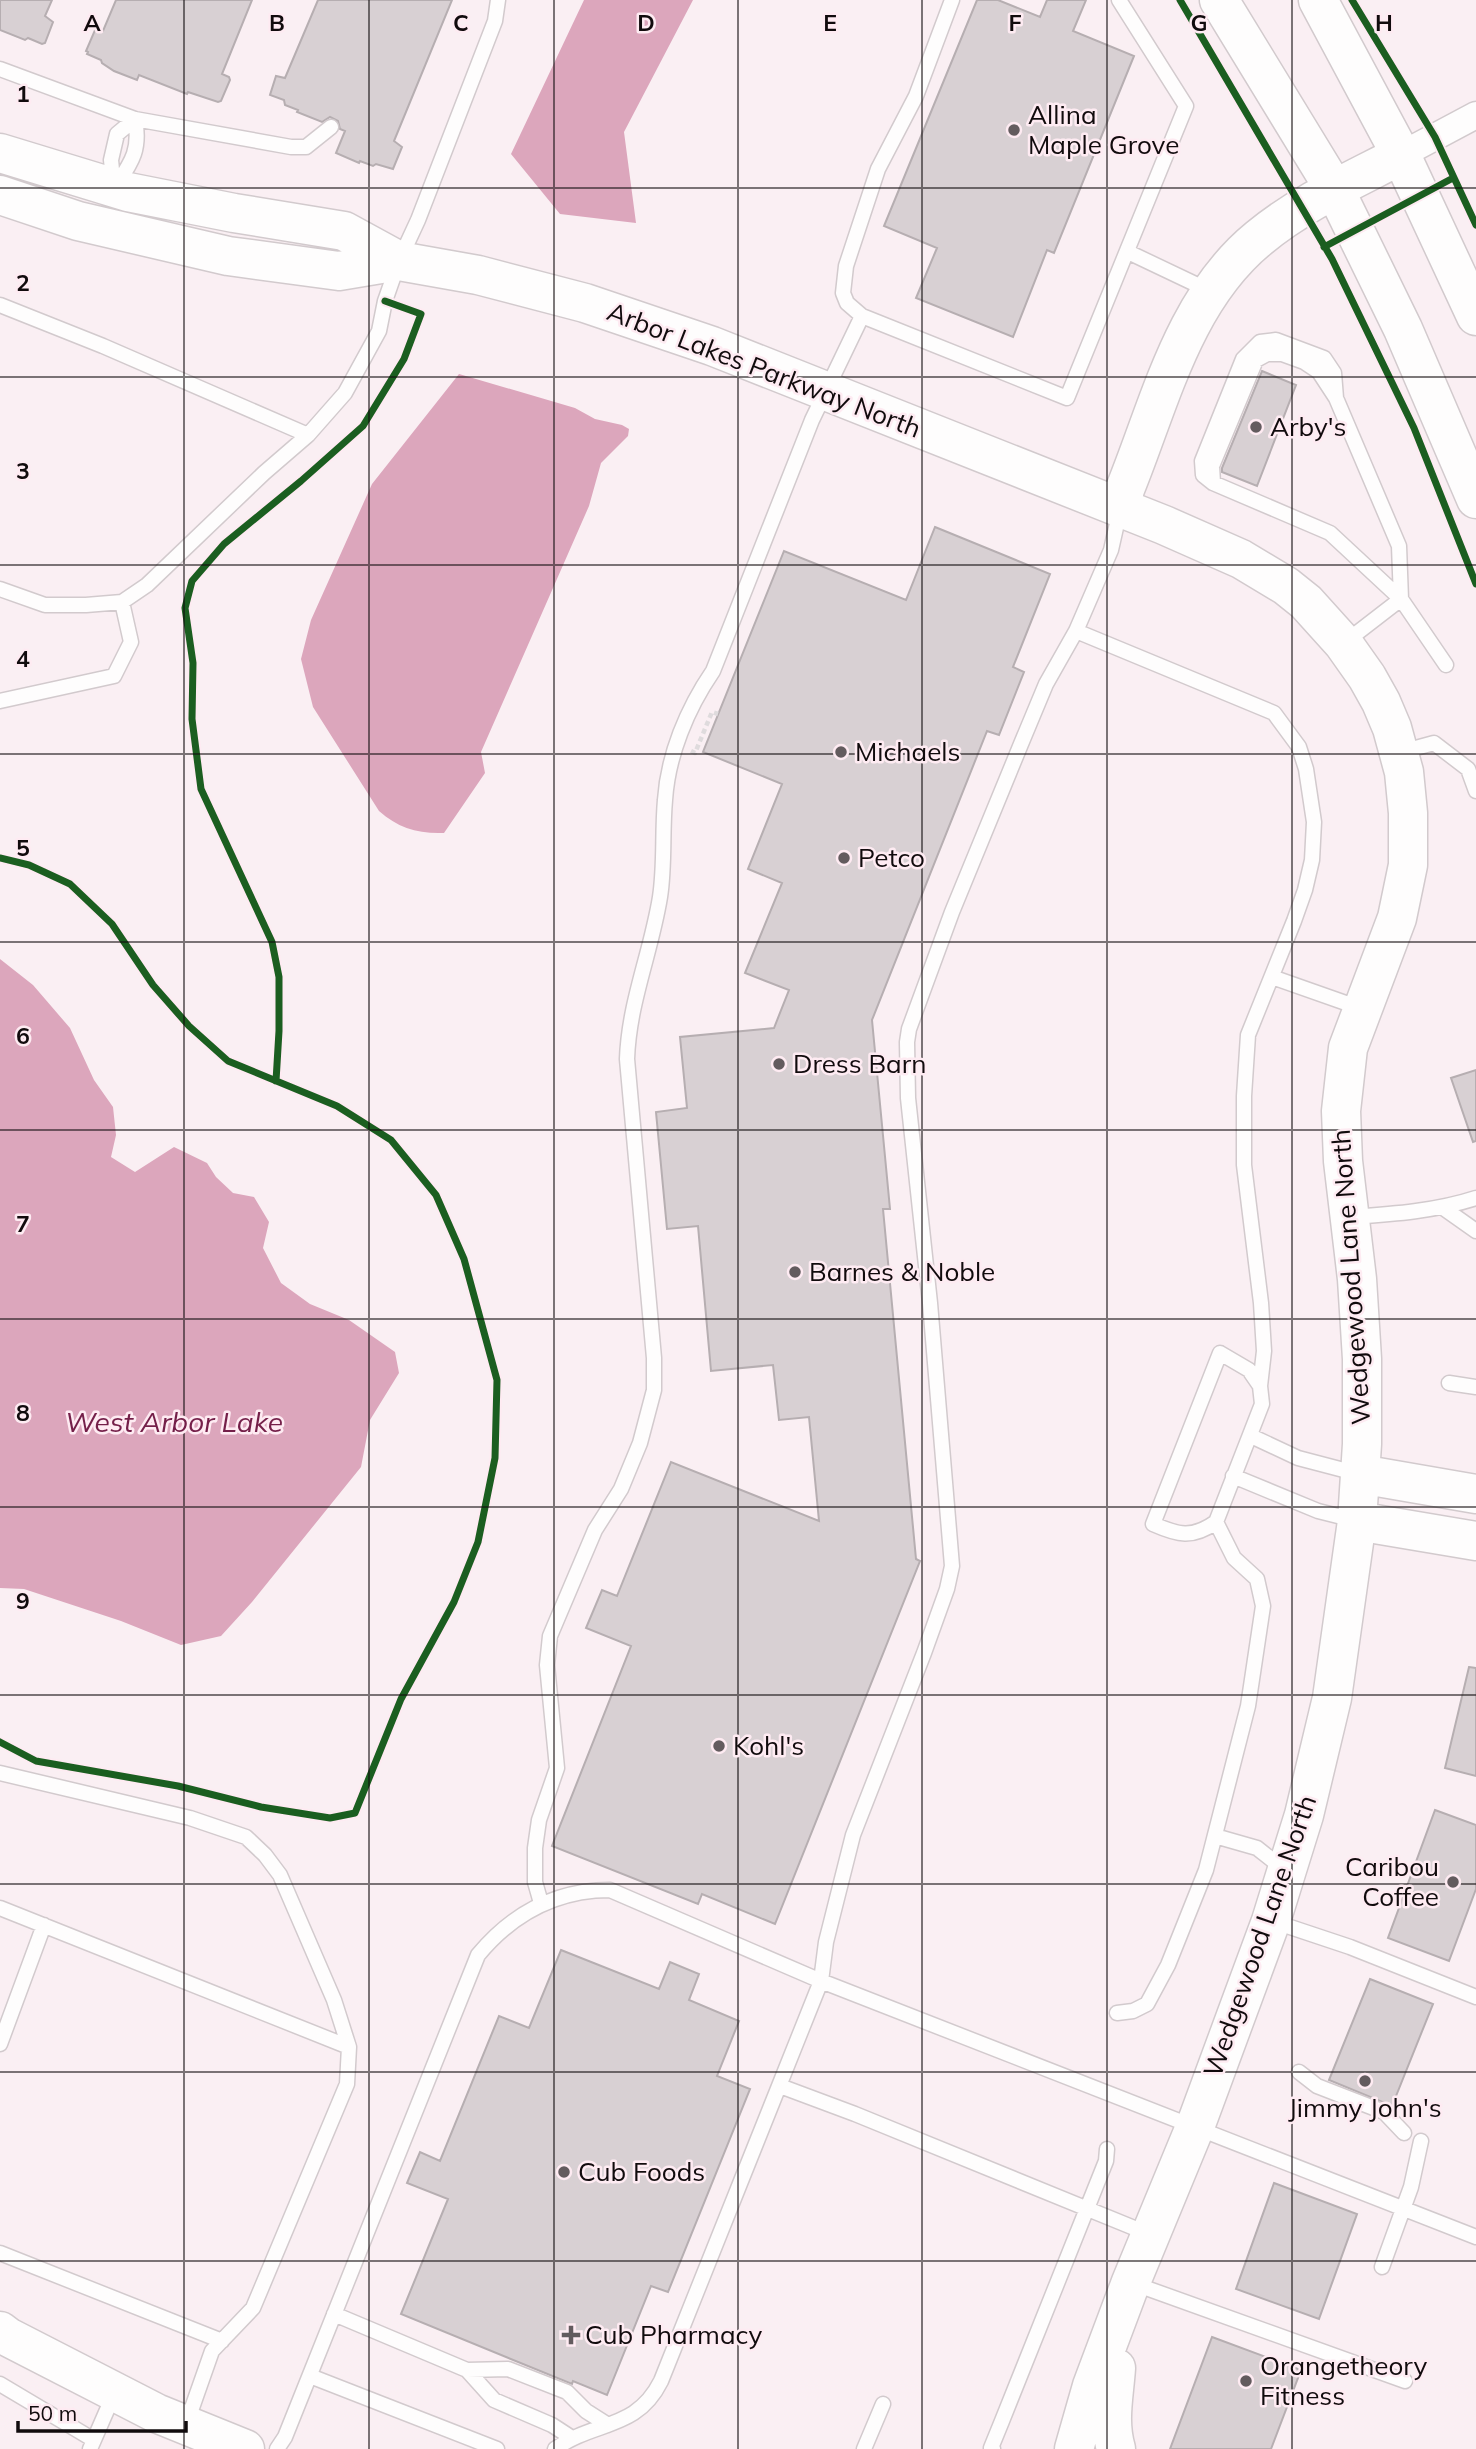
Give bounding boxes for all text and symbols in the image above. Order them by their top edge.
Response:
text: A [83,8,101,37]
text: B [269,8,285,37]
text: C [453,8,469,37]
text: D [637,8,655,37]
text: E [823,8,837,37]
text: F [1008,8,1022,37]
text: G [1190,8,1208,37]
text: H [1375,8,1393,37]
text: 1 [16,79,30,108]
place label: Allina Maple Grove [1028,98,1179,161]
marker: Allina Maple Grove [1006,122,1022,138]
text: 2 [16,268,30,297]
street label: Arbor Lakes Parkway North [603,294,926,445]
place label: Arby's [1270,410,1346,443]
marker: Arby's [1248,419,1264,435]
text: 3 [16,456,30,485]
text: 4 [16,644,30,673]
place label: Michaels [855,735,960,768]
marker: Michaels [833,744,849,760]
text: 5 [16,833,30,862]
place label: Petco [858,841,925,874]
marker: Petco [836,850,852,866]
text: 6 [16,1021,30,1050]
place label: Dress Barn [793,1047,926,1080]
marker: Dress Barn [771,1056,787,1072]
street label: Wedgewood Lane North [1324,1128,1377,1426]
text: 7 [16,1209,30,1238]
place label: Barnes & Noble [809,1255,995,1288]
marker: Barnes & Noble [787,1264,803,1280]
text: 8 [16,1398,30,1427]
water label: West Arbor Lake [65,1404,283,1439]
text: 9 [16,1586,30,1615]
place label: Kohl's [733,1729,804,1762]
marker: Kohl's [711,1738,727,1754]
street label: Wedgewood Lane North [1196,1791,1323,2081]
place label: Caribou Coffee [1345,1850,1439,1913]
marker: Caribou Coffee [1445,1874,1461,1890]
marker: Jimmy John's [1357,2073,1373,2089]
place label: Jimmy John's [1288,2091,1442,2124]
place label: Cub Foods [578,2155,705,2188]
marker: Cub Foods [556,2164,572,2180]
place label: Cub Pharmacy [585,2318,762,2351]
marker: Cub Pharmacy [563,2327,579,2343]
place label: Orangetheory Fitness [1260,2349,1428,2412]
marker: Orangetheory Fitness [1238,2373,1254,2389]
scale bar [18,2390,186,2434]
text: 50 m [28,2400,77,2426]

